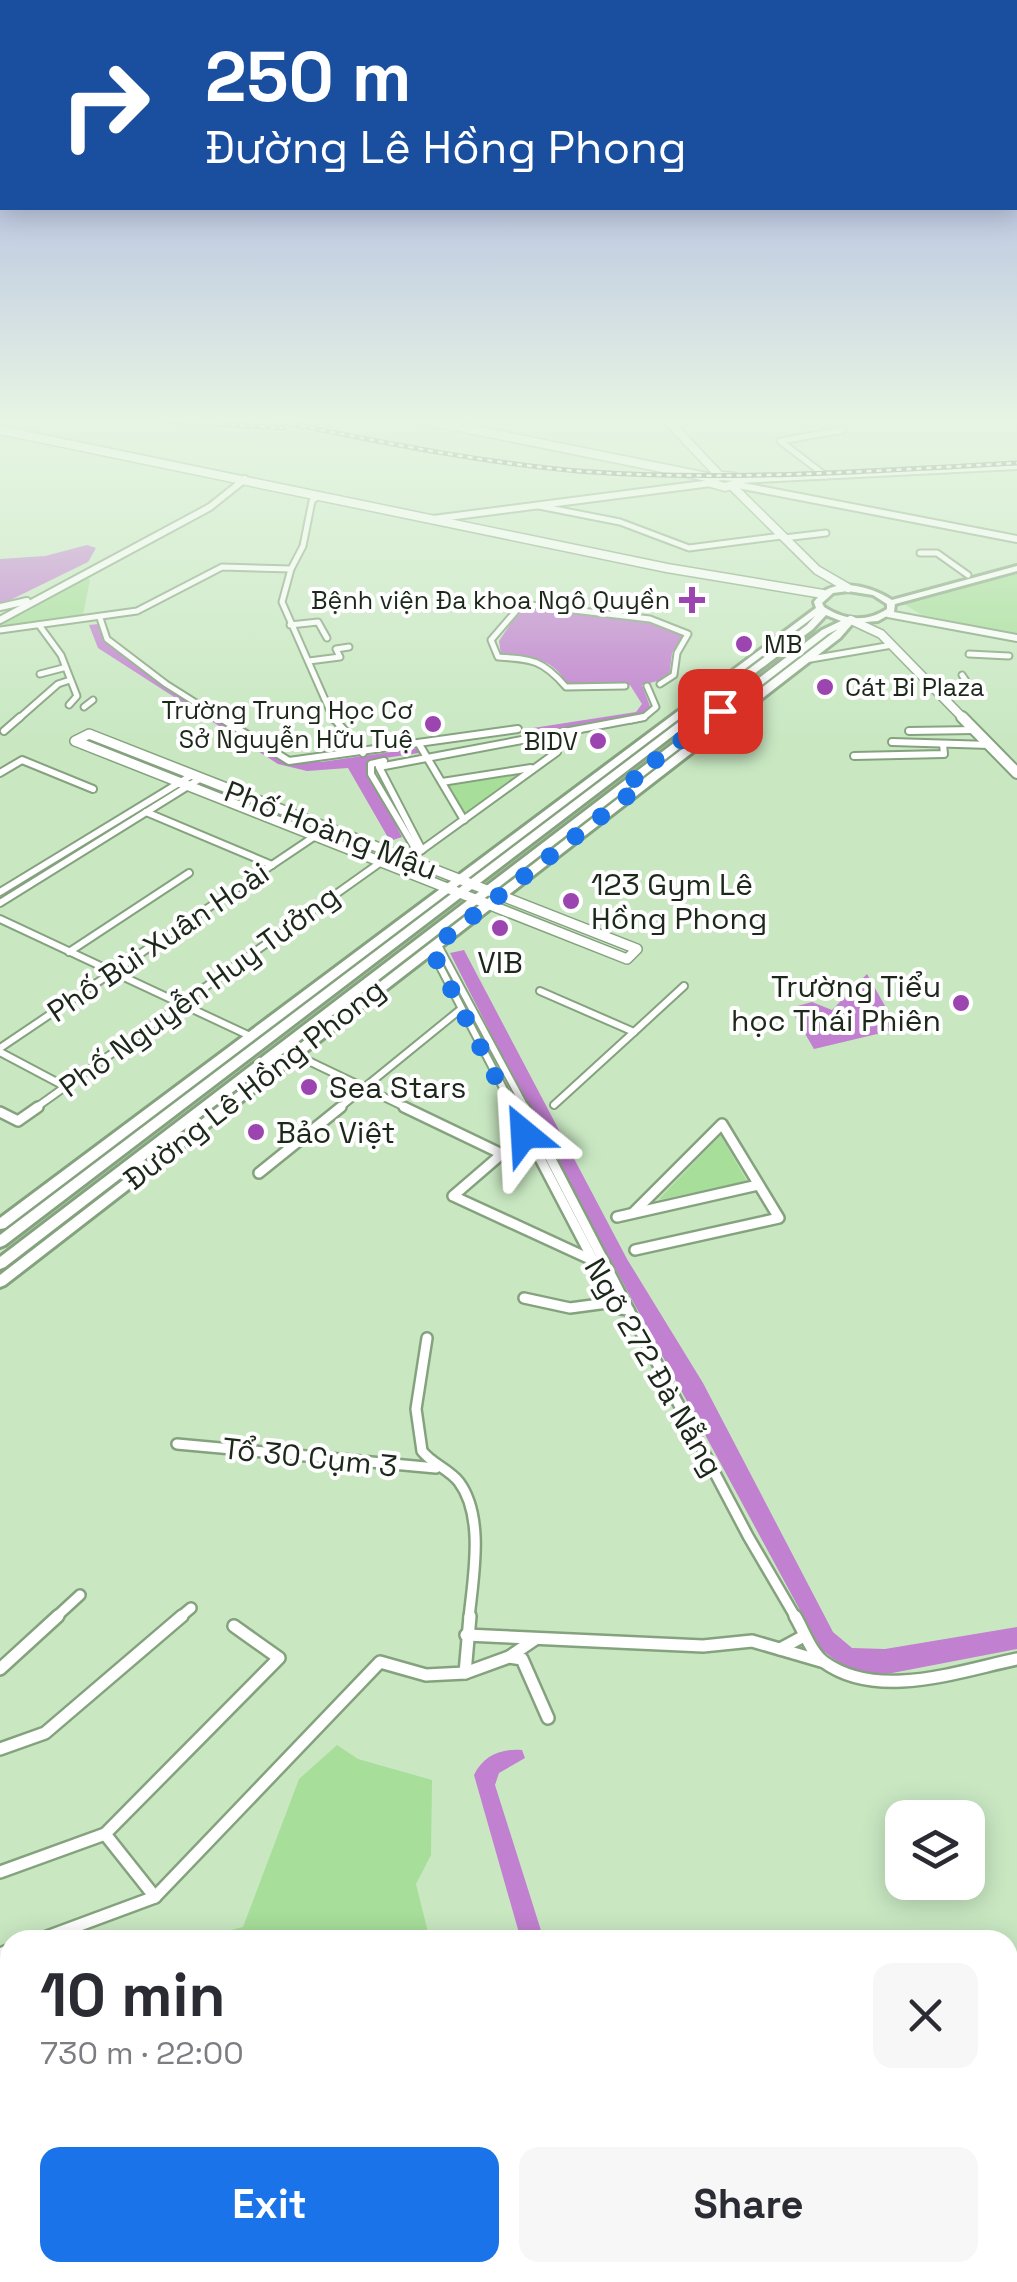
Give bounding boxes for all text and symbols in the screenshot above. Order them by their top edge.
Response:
text: 250 m [205,32,412,121]
icon: right [40,40,170,170]
text: Đường Lê Hồng Phong [205,119,687,176]
place label: Bệnh viện Đa khoa Ngô Quyền [311,584,670,616]
marker: Bệnh viện Đa khoa Ngô Quyền [679,587,705,613]
place label: MB [764,628,802,660]
marker: MB [733,633,755,655]
pin [678,669,763,754]
place label: Cát Bi Plaza [845,671,985,703]
marker: Cát Bi Plaza [814,676,836,698]
icon: arrive [693,684,748,739]
place label: Trường Trung Học Cơ Sở Nguyễn Hữu Tuệ [162,694,413,755]
marker: Trường Trung Học Cơ Sở Nguyễn Hữu Tuệ [422,713,444,735]
place label: BIDV [524,725,578,757]
marker: BIDV [587,730,609,752]
street label: Phố Hoàng Mậu [219,772,443,888]
street label: Phố Bùi Xuân Hoài [40,853,276,1031]
place label: 123 Gym Lê Hồng Phong [591,865,767,938]
street label: Phố Nguyễn Huy Tưởng [51,876,347,1106]
marker: 123 Gym Lê Hồng Phong [560,890,582,912]
marker: VIB [489,917,511,939]
place label: VIB [477,943,523,982]
place label: Trường Tiểu học Thái Phiên [731,967,941,1040]
street label: Đường Lê Hồng Phong [115,970,393,1198]
marker: Trường Tiểu học Thái Phiên [950,992,972,1014]
place label: Sea Stars [329,1068,466,1107]
marker: Sea Stars [298,1076,320,1098]
position arrow [472,1082,576,1186]
place label: Bảo Việt [276,1113,395,1152]
marker: Bảo Việt [245,1121,267,1143]
street label: Ngõ 272 Đà Nẵng [576,1251,732,1483]
street label: Tổ 30 Cụm 3 [221,1428,399,1486]
map controls [885,1800,985,1900]
button: layers [885,1800,985,1900]
text: 10 min [40,1957,225,2034]
button: close [873,1963,978,2068]
text: 730 m · 22:00 [40,2033,244,2073]
button: Exit [40,2147,499,2262]
button: Share [519,2147,978,2262]

